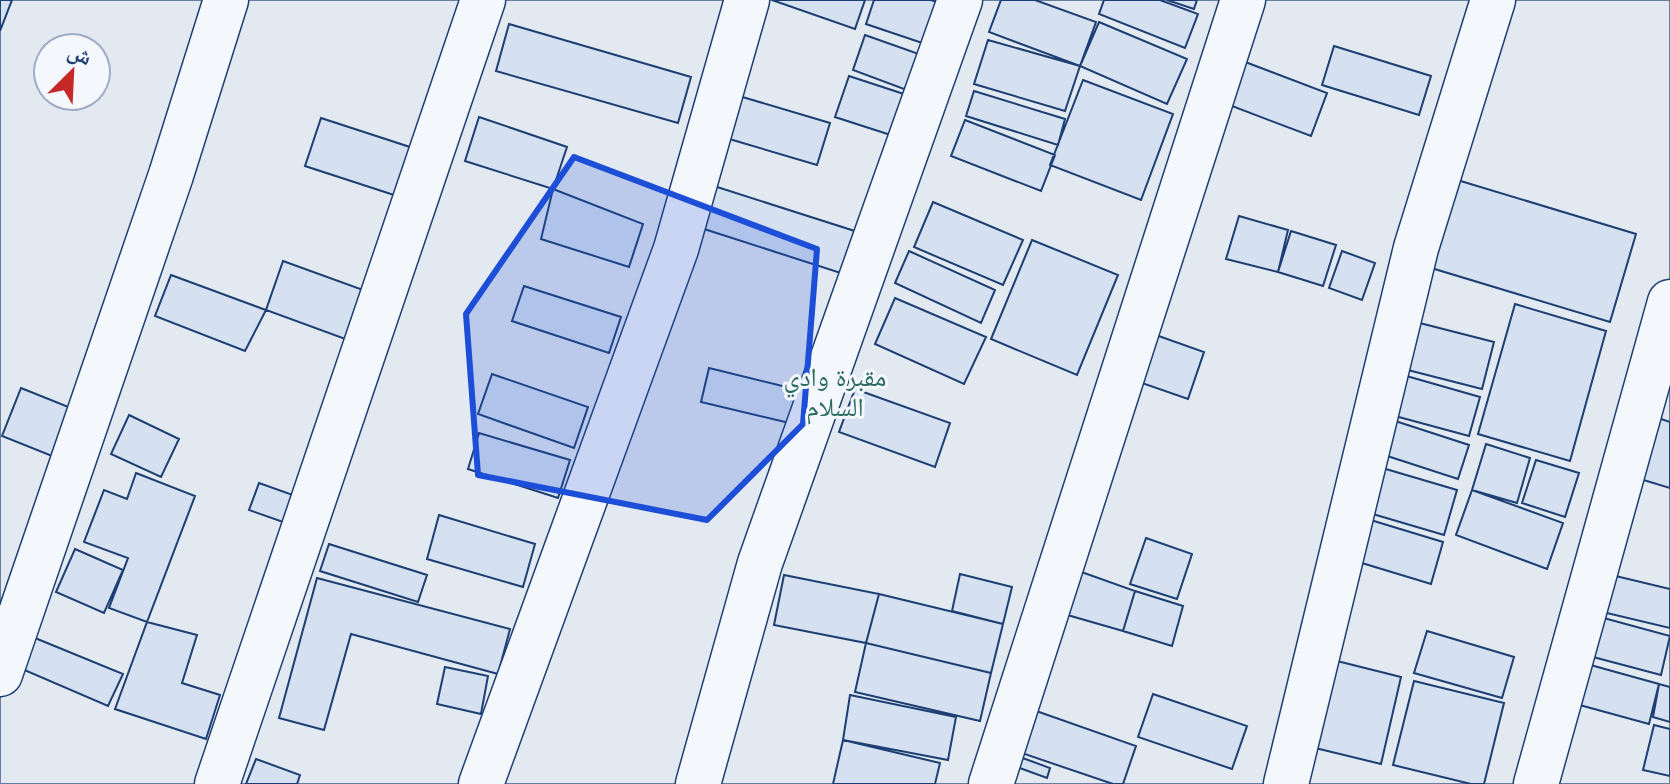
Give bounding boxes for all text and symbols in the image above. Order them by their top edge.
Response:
north arrow [32,32,112,112]
text: ش [63,35,97,73]
park label: مقبرة وادي السلام [784,359,886,425]

